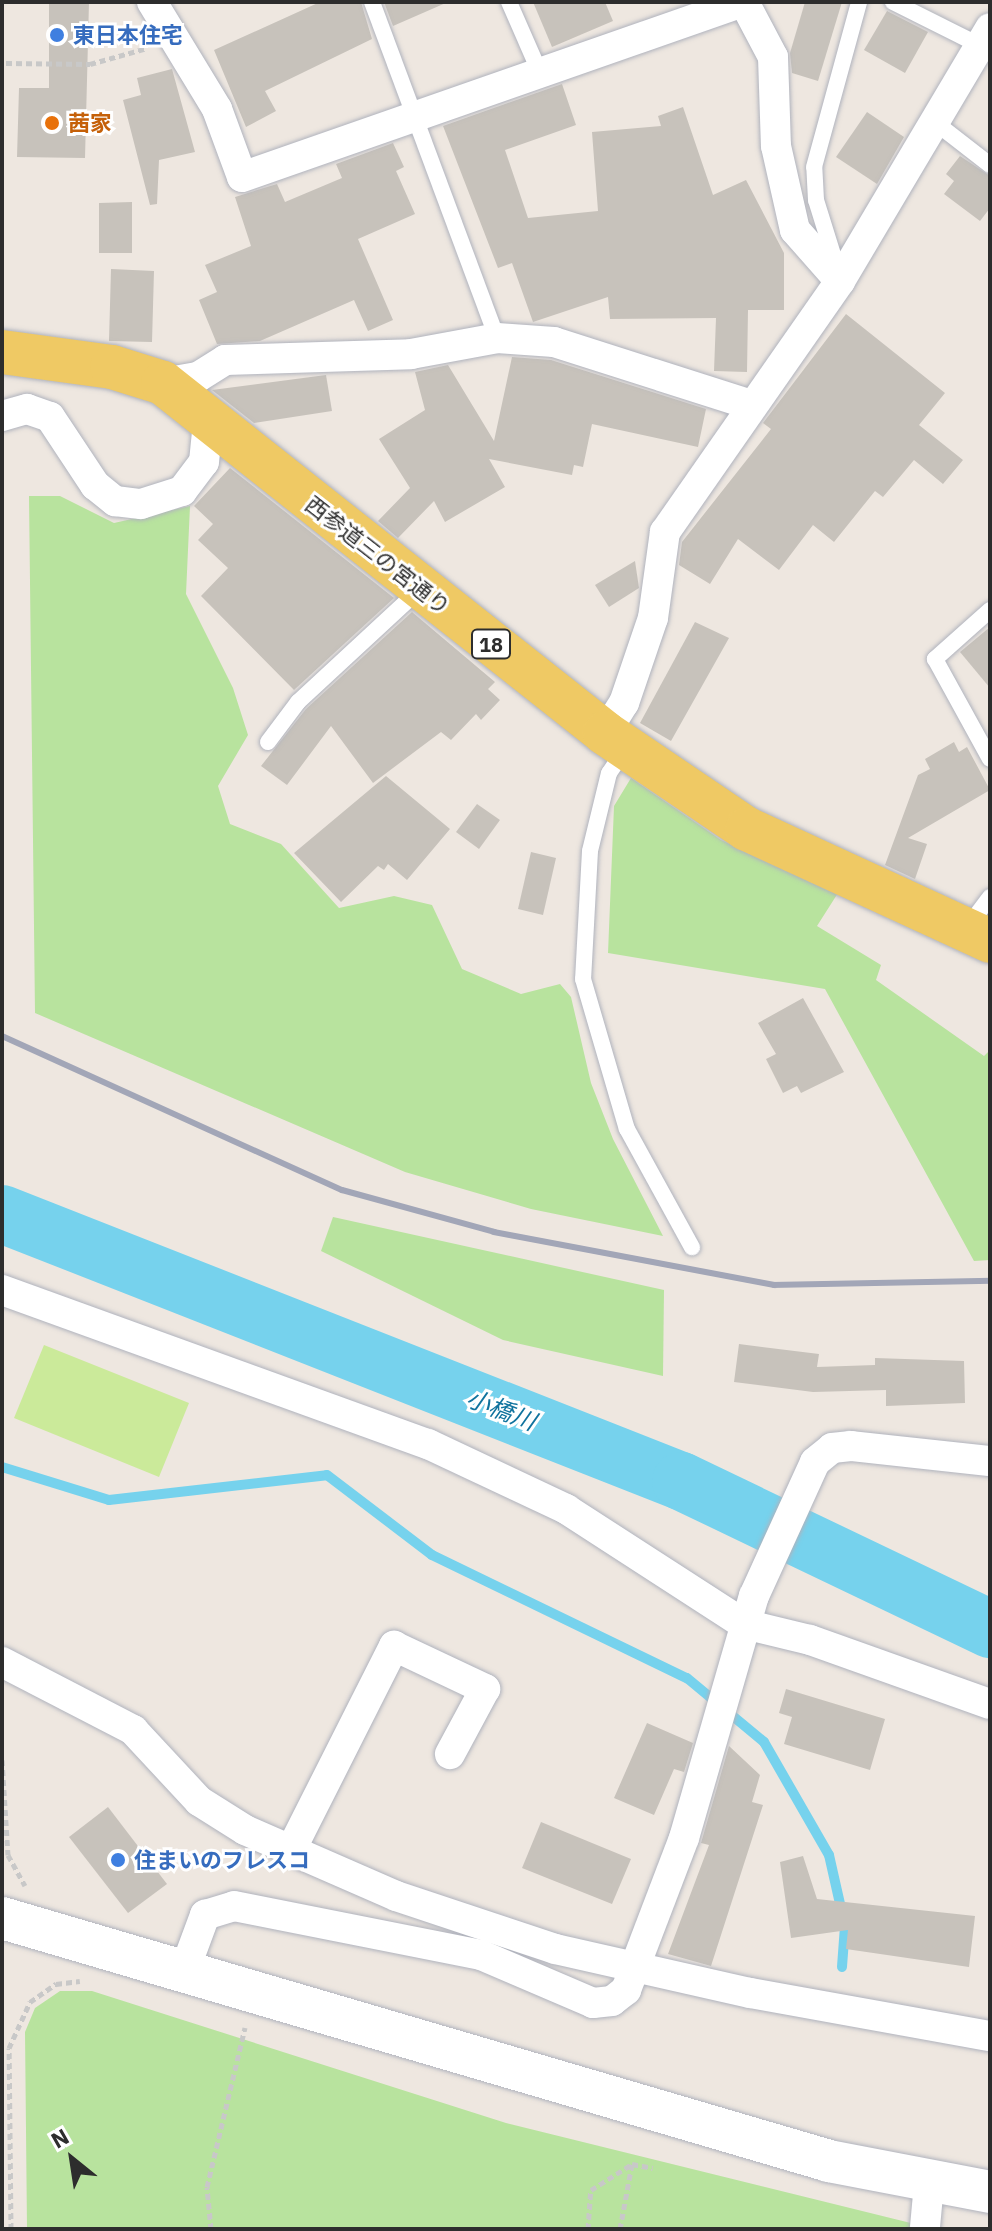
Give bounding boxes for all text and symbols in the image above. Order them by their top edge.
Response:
place label: 東日本住宅 [73,22,183,48]
marker: 東日本住宅 [48,26,66,44]
place label: 茜家 [68,110,112,136]
marker: 茜家 [43,114,61,132]
street label: 西参道三の宮通り [301,490,455,620]
road number: 18 [471,628,511,660]
water label: 小橋川 [462,1384,540,1436]
place label: 住まいのフレスコ [134,1847,310,1873]
marker: 住まいのフレスコ [109,1851,127,1869]
north arrow [32,2119,112,2199]
text: N [46,2121,74,2154]

